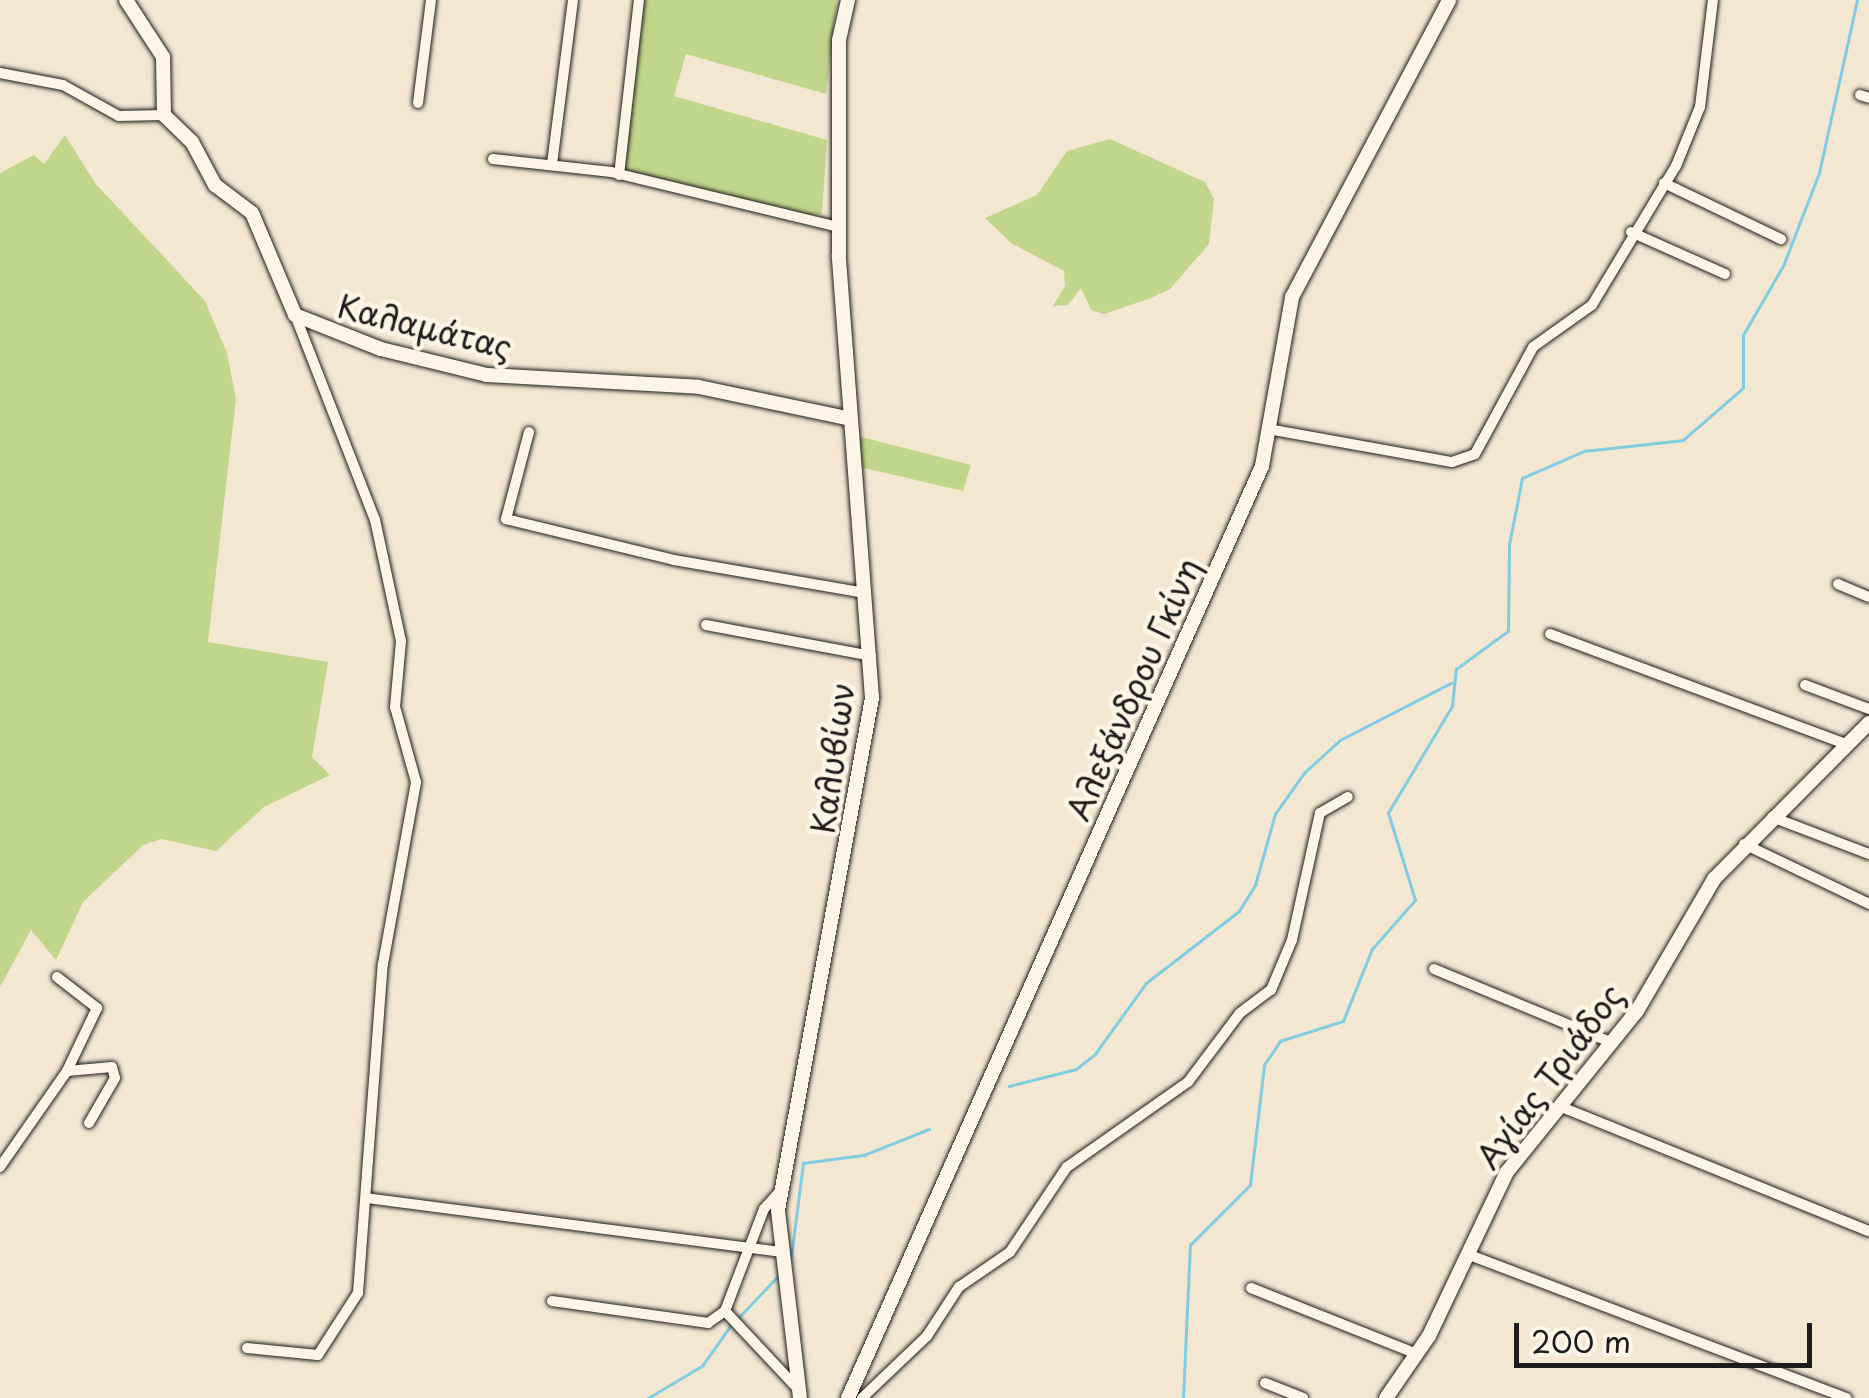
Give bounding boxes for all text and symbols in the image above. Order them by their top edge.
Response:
street label: Καλαμάτας [334,286,516,366]
street label: Αλεξάνδρου Γκίνη [1058,552,1208,826]
street label: Καλυβίων [802,680,862,836]
street label: Αγίας Τριάδος [1467,976,1631,1176]
scale bar [1519,1303,1816,1365]
text: 200 m [1531,1318,1631,1363]

